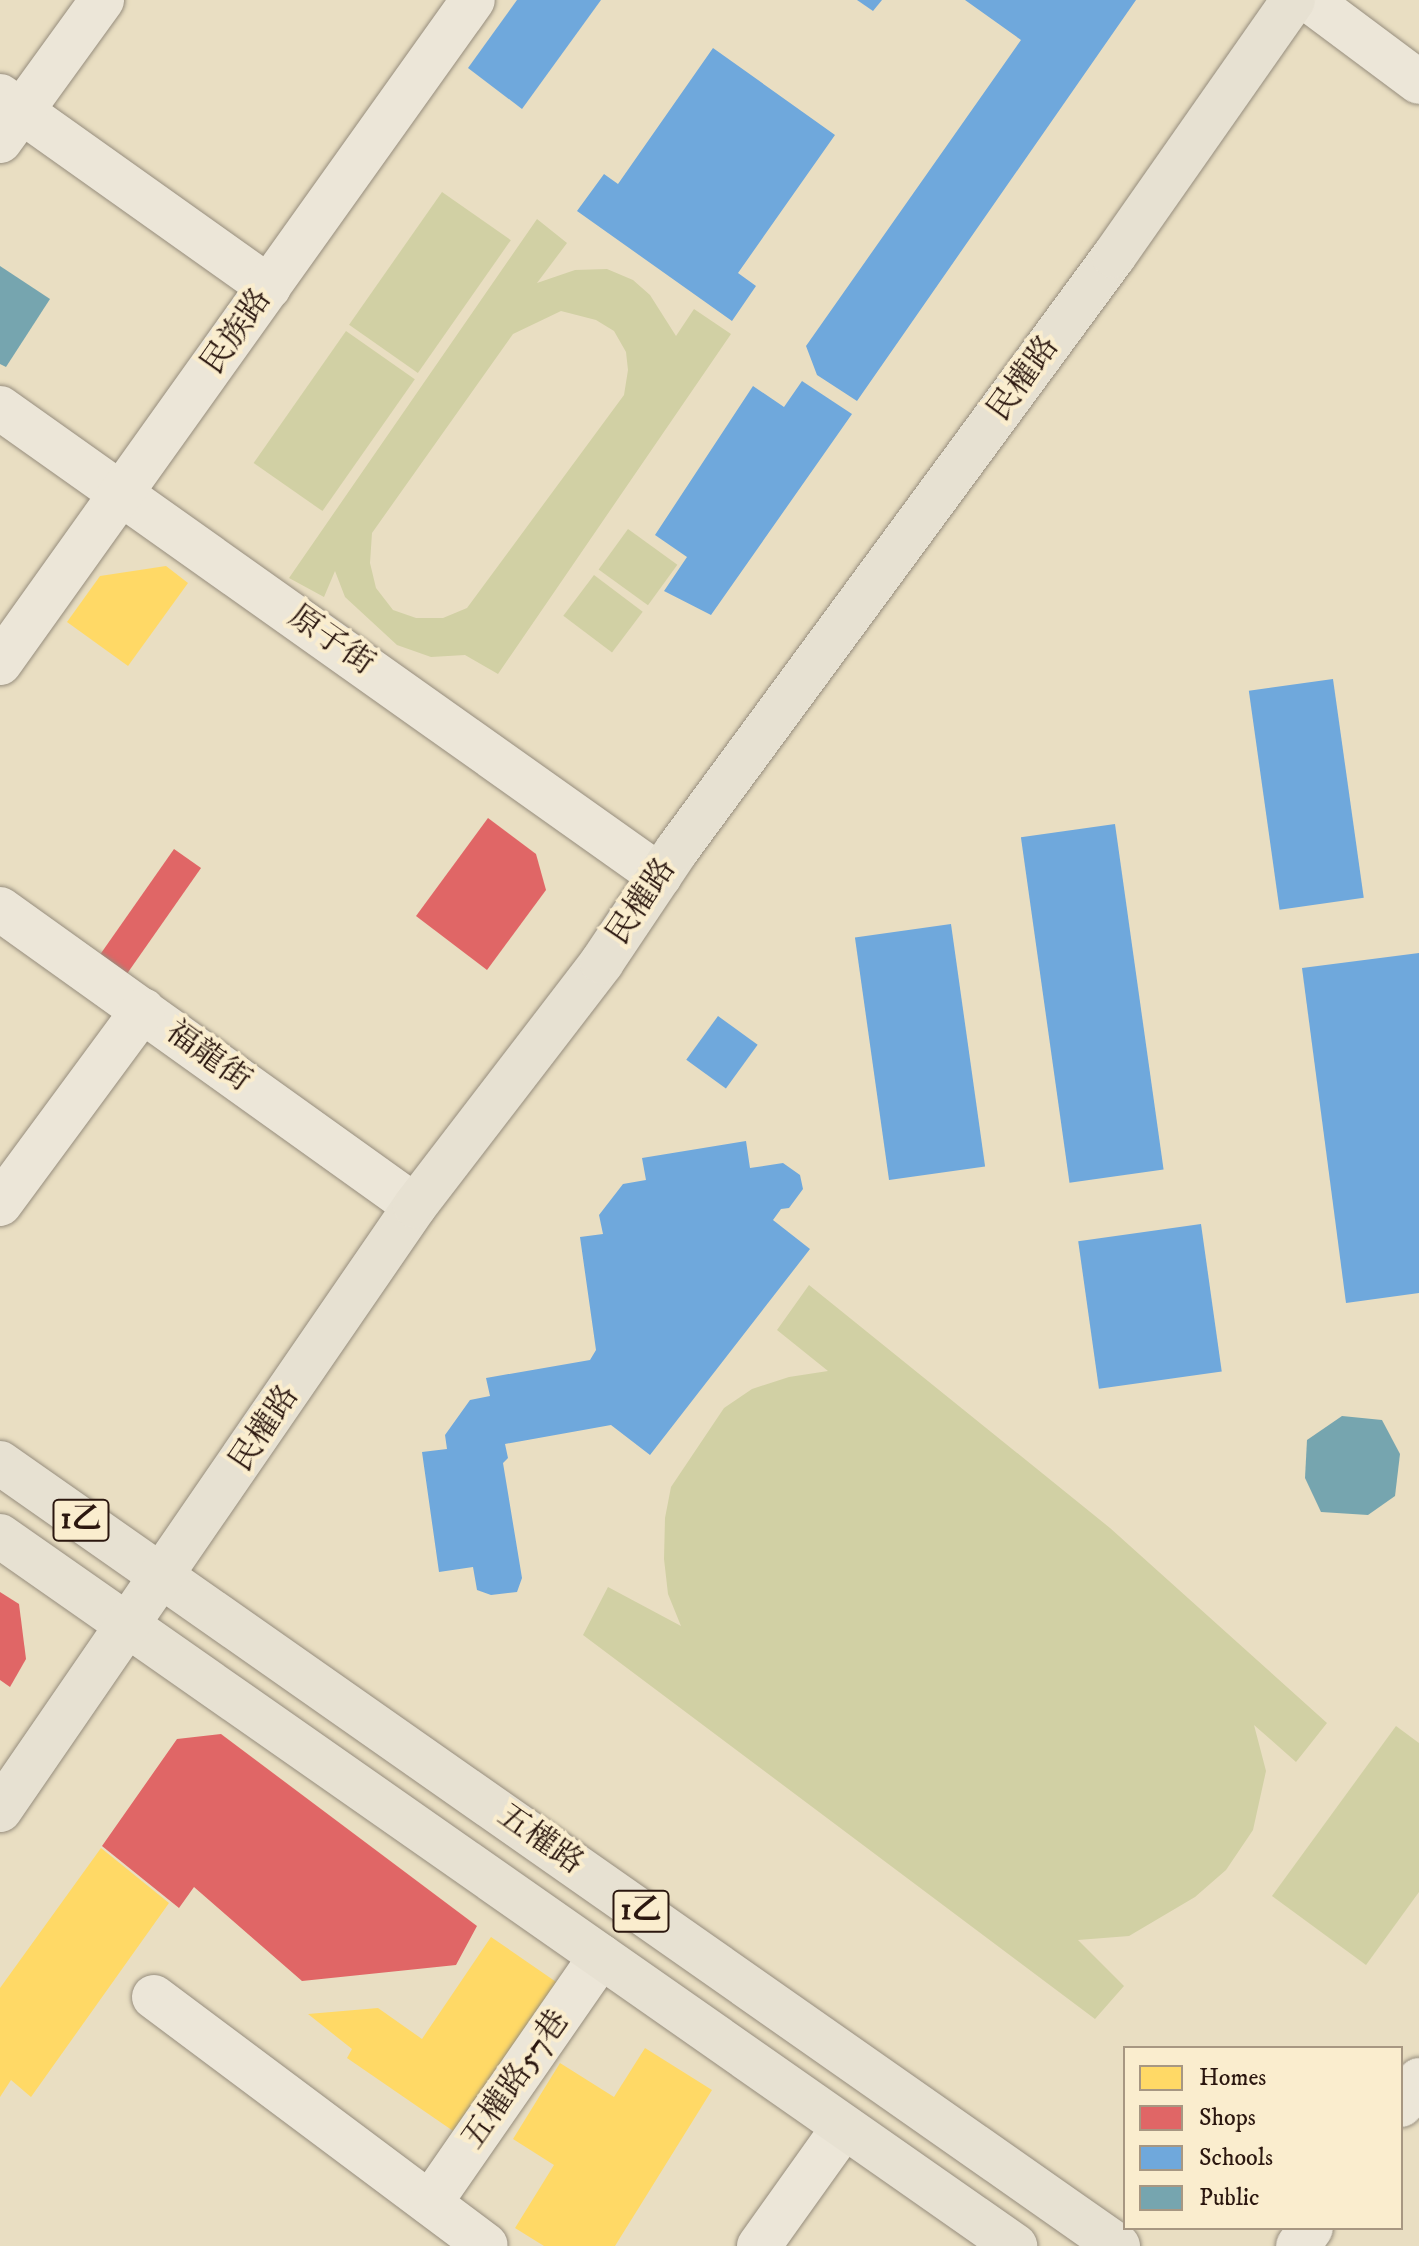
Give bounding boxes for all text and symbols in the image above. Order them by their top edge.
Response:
street label: 民族路 [194,282,280,382]
street label: 民權路 [980,329,1068,429]
street label: 原子街 [281,598,381,684]
street label: 民權路 [599,851,685,953]
street label: 福龍街 [158,1013,258,1101]
street label: 民權路 [222,1378,308,1480]
road number: 1乙 [51,1494,111,1546]
street label: 五權路 [490,1797,590,1883]
road number: 1乙 [611,1885,671,1937]
street label: 五權路57巷 [454,2003,578,2157]
legend [1123,2046,1403,2230]
text: Homes [1199,2063,1266,2093]
text: Shops [1199,2103,1256,2133]
text: Schools [1199,2143,1273,2173]
text: Public [1199,2183,1259,2213]

